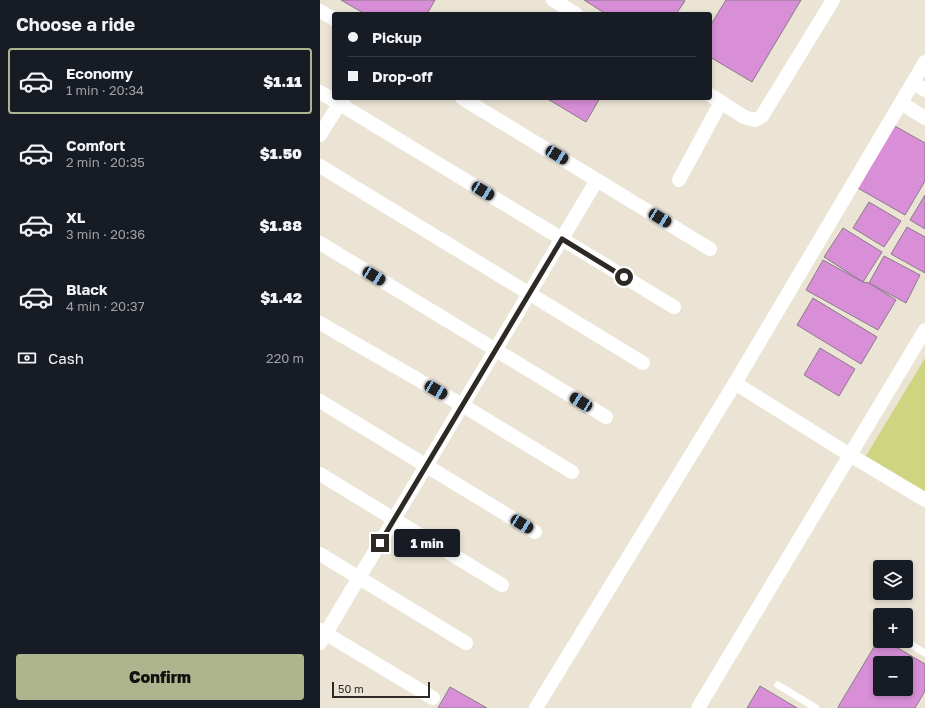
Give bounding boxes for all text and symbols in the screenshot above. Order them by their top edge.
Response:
text: Choose a ride [16,13,135,35]
text: Pickup [372,28,422,46]
icon: car [18,63,54,99]
text: Economy [66,64,133,82]
text: Drop-off [372,67,432,85]
text: $1.11 [263,72,302,90]
text: 1 min · 20:34 [66,82,144,98]
icon: car [18,135,54,171]
text: Comfort [66,136,125,154]
text: $1.50 [260,144,302,162]
car [544,144,570,166]
text: 2 min · 20:35 [66,154,145,170]
car [470,180,496,202]
icon: car [18,207,54,243]
car [647,207,673,229]
text: XL [66,208,85,226]
text: $1.88 [259,216,302,234]
text: 3 min · 20:36 [66,226,145,242]
car [361,265,387,287]
route start [615,268,633,286]
icon: car [18,279,54,315]
text: Black [66,280,108,298]
text: $1.42 [260,288,302,306]
text: 4 min · 20:37 [66,298,145,314]
icon: cash [16,347,38,369]
text: Cash [48,349,84,367]
text: 220 m [266,350,304,366]
car [423,379,449,401]
car [568,391,594,413]
car [509,513,535,535]
callout: 1 min [394,529,460,557]
route end [371,534,389,552]
text: 1 min [410,535,444,551]
map controls [873,560,913,696]
button: layers [873,560,913,600]
button: + [873,608,913,648]
button: Confirm [16,654,304,700]
button: − [873,656,913,696]
scale bar [332,680,430,699]
text: 50 m [338,682,364,695]

